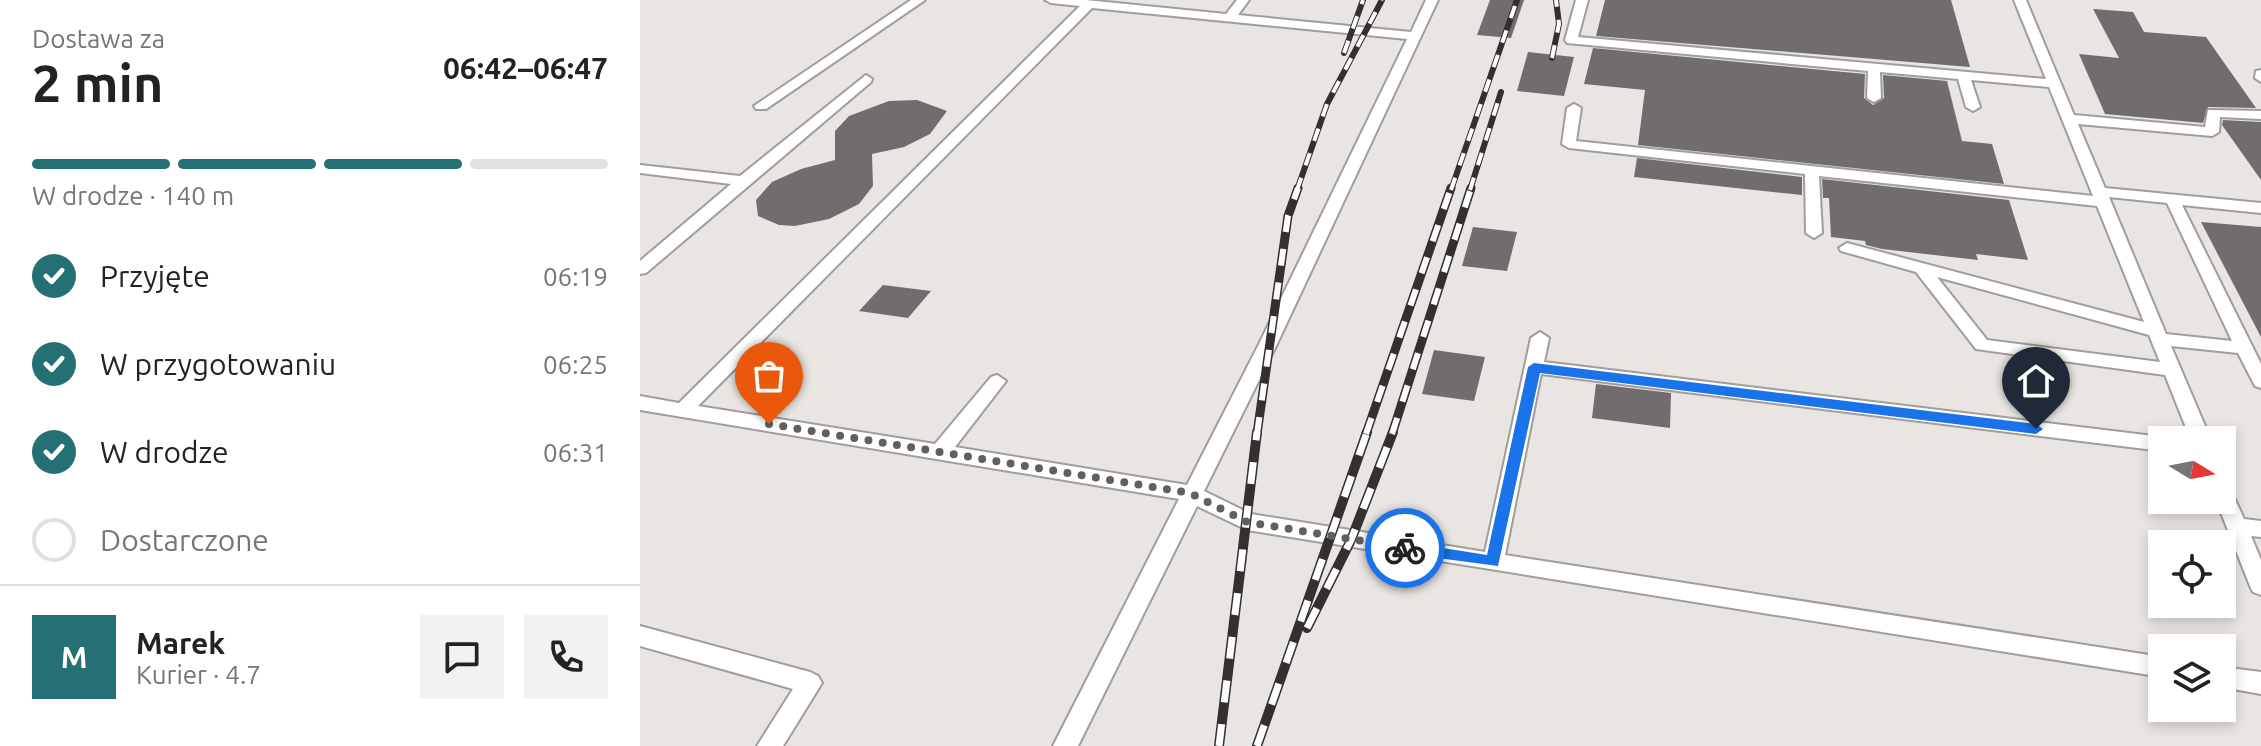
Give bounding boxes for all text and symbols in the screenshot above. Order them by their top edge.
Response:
text: Dostawa za [32,24,165,53]
text: 06:42–06:47 [443,51,608,85]
text: 2 min [32,54,163,112]
text: W drodze · 140 m [32,181,234,210]
icon: check [32,254,76,298]
text: Przyjęte [100,259,210,293]
text: 06:19 [543,262,608,291]
icon: check [32,342,76,386]
pin [735,342,803,424]
text: W przygotowaniu [100,347,336,381]
pin [2002,347,2070,429]
text: 06:25 [543,350,608,379]
icon: bag [747,354,791,398]
icon: home [2014,359,2058,403]
north arrow [2148,426,2236,514]
map controls [2148,426,2236,722]
icon: check [32,430,76,474]
text: W drodze [100,435,229,469]
text: 06:31 [543,438,608,467]
courier [1365,508,1445,588]
text: Dostarczone [100,523,269,557]
icon: bike [1383,526,1427,570]
button: locate [2148,530,2236,618]
button: chat [420,615,504,699]
button: phone [524,615,608,699]
text: Marek [136,626,225,660]
button: layers [2148,634,2236,722]
text: M [61,640,87,674]
text: Kurier · 4.7 [136,660,261,689]

